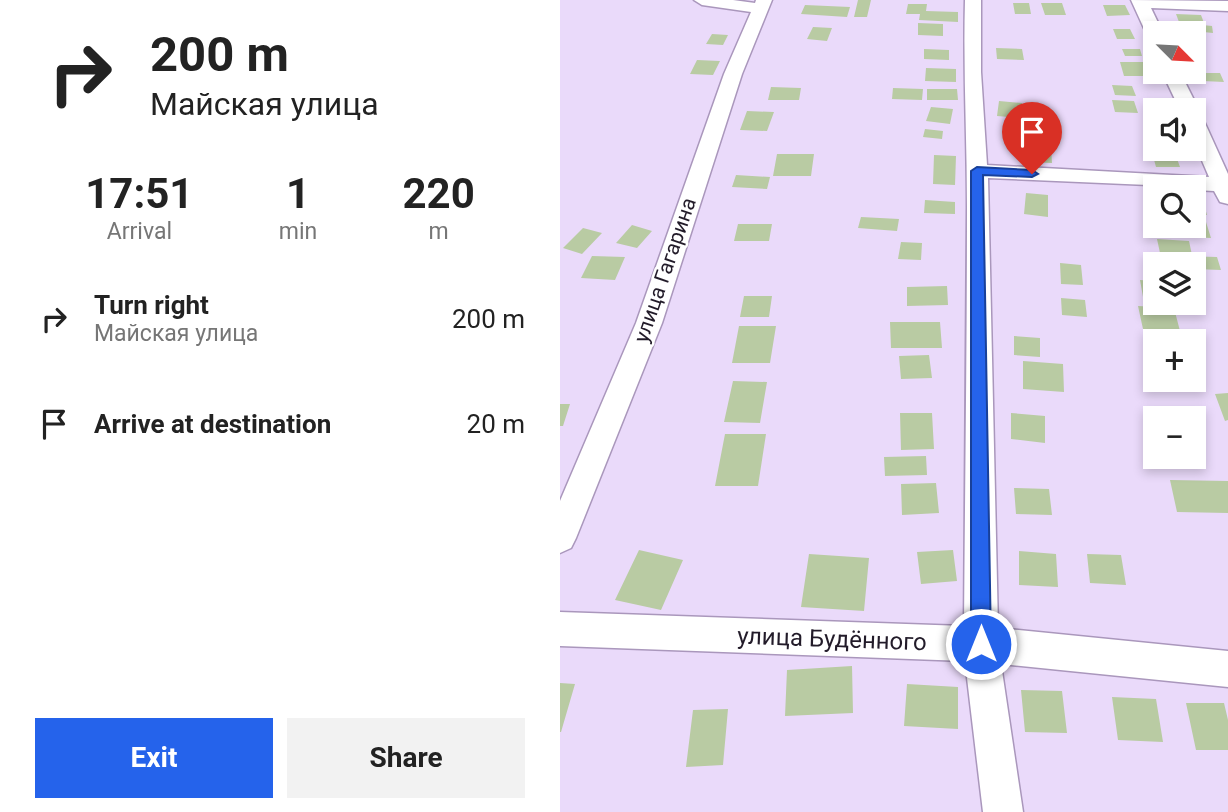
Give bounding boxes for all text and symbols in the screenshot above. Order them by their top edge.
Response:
north arrow [1143,21,1206,84]
map controls [1143,21,1206,469]
text: 200 m [150,26,289,83]
icon: right [35,28,126,119]
text: Майская улица [150,85,379,123]
button: sound [1143,98,1206,161]
pin [1002,102,1062,174]
icon: arrive [1013,113,1051,151]
text: 17:51 [85,169,193,218]
text: 1 [286,169,310,218]
text: 220 [402,169,475,218]
button: search [1143,175,1206,238]
street label: улица Гагарина [629,194,701,346]
text: Arrival [107,218,172,245]
text: min [279,218,317,245]
text: m [429,218,449,245]
button: layers [1143,252,1206,315]
text: Turn right [94,290,209,320]
icon: right [35,300,73,338]
text: 200 m [452,304,525,334]
text: Майская улица [94,320,258,347]
button: + [1143,329,1206,392]
icon: arrive [35,405,73,443]
button: − [1143,406,1206,469]
text: Arrive at destination [94,409,331,439]
text: 20 m [467,409,525,439]
position arrow [944,607,1018,681]
street label: улица Будённого [737,622,927,656]
button: Exit [35,718,273,798]
button: Share [287,718,525,798]

